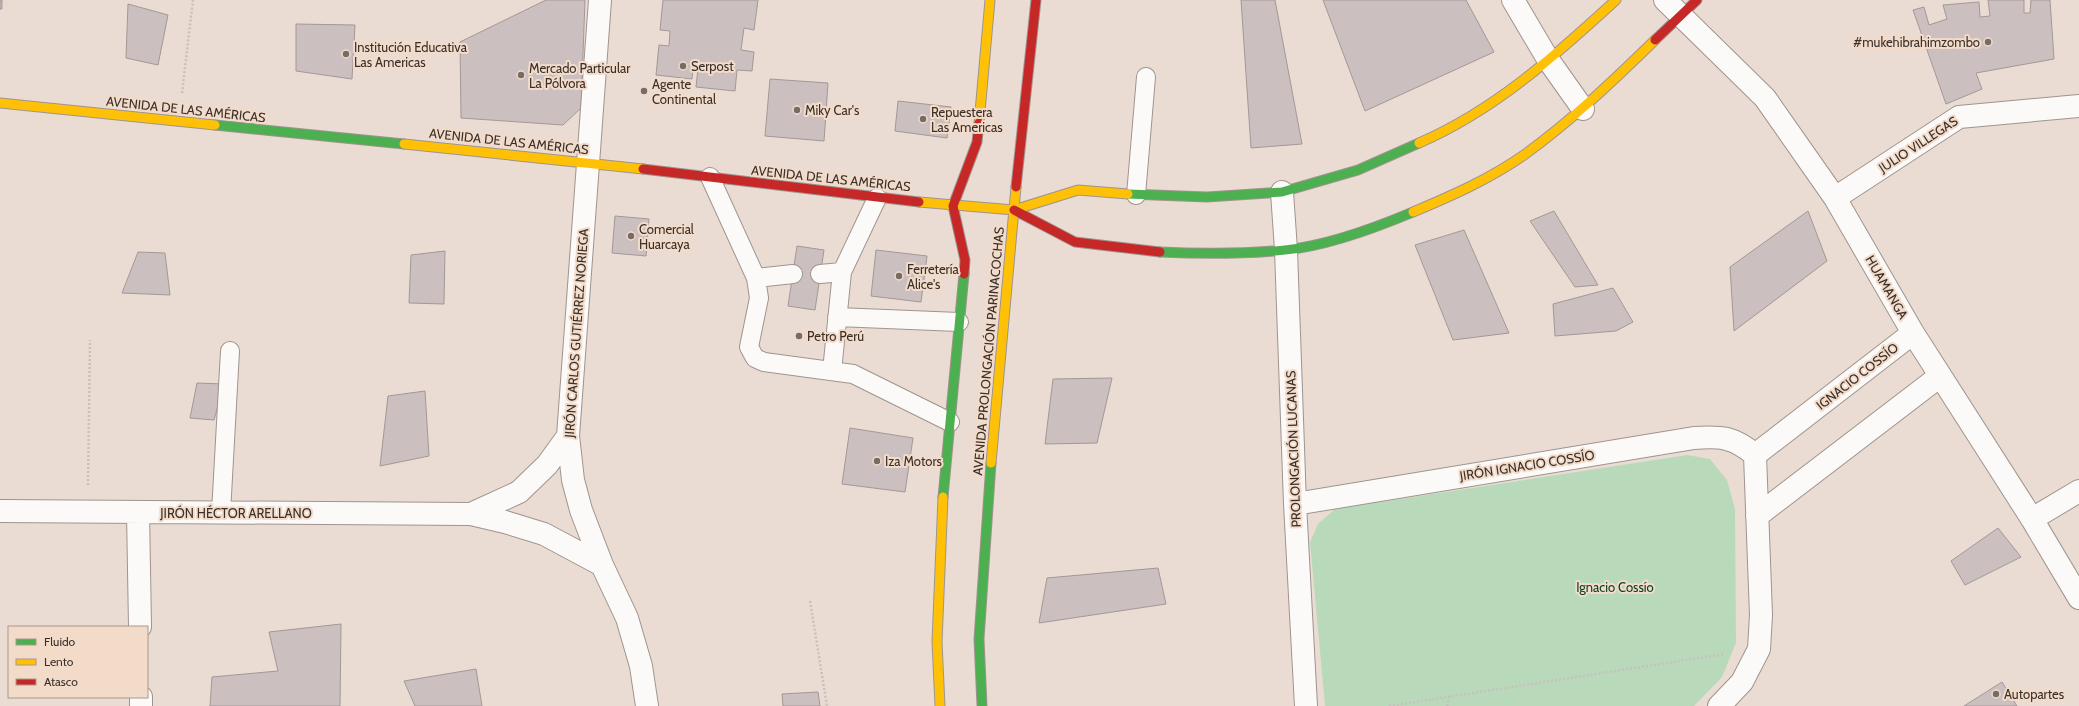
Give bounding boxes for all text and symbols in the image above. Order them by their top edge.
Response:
place label: #mukehibrahimzombo [1853,34,1980,50]
marker: #mukehibrahimzombo [1983,37,1993,47]
place label: Institución Educativa Las Americas [354,39,468,70]
marker: Institución Educativa Las Americas [341,49,351,59]
place label: Serpost [691,58,734,74]
place label: Mercado Particular La Pólvora [529,60,631,91]
marker: Serpost [678,61,688,71]
marker: Mercado Particular La Pólvora [516,70,526,80]
place label: Agente Continental [652,76,716,107]
marker: Agente Continental [639,86,649,96]
street label: AVENIDA DE LAS AMÉRICAS [105,92,267,125]
place label: Miky Car's [805,102,860,118]
place label: Repuestera Las Americas [931,104,1003,135]
marker: Miky Car's [792,105,802,115]
street label: JULIO VILLEGAS [1875,112,1961,176]
marker: Repuestera Las Americas [918,114,928,124]
street label: AVENIDA DE LAS AMÉRICAS [428,124,590,157]
street label: AVENIDA DE LAS AMÉRICAS [750,161,912,194]
place label: Comercial Huarcaya [639,221,694,252]
street label: AVENIDA PROLONGACIÓN PARINACOCHAS [969,226,1007,476]
street label: JIRÓN CARLOS GUTIÉRREZ NORIEGA [560,228,591,439]
marker: Comercial Huarcaya [626,231,636,241]
street label: HUAMANGA [1862,252,1912,322]
place label: Ferretería Alice's [907,261,959,292]
marker: Ferretería Alice's [894,271,904,281]
place label: Petro Perú [807,328,864,344]
marker: Petro Perú [794,331,804,341]
street label: IGNACIO COSSÍO [1812,338,1901,413]
street label: PROLONGACIÓN LUCANAS [1282,370,1304,528]
street label: JIRÓN IGNACIO COSSÍO [1457,445,1596,484]
place label: Iza Motors [885,453,943,469]
marker: Iza Motors [872,456,882,466]
street label: JIRÓN HÉCTOR ARELLANO [159,504,312,521]
park label: Ignacio Cossío [1576,579,1654,595]
legend [8,626,148,698]
text: Fluido [44,634,76,649]
text: Lento [44,654,74,669]
text: Atasco [44,674,78,689]
place label: Autopartes [2004,686,2065,702]
marker: Autopartes [1991,689,2001,699]

